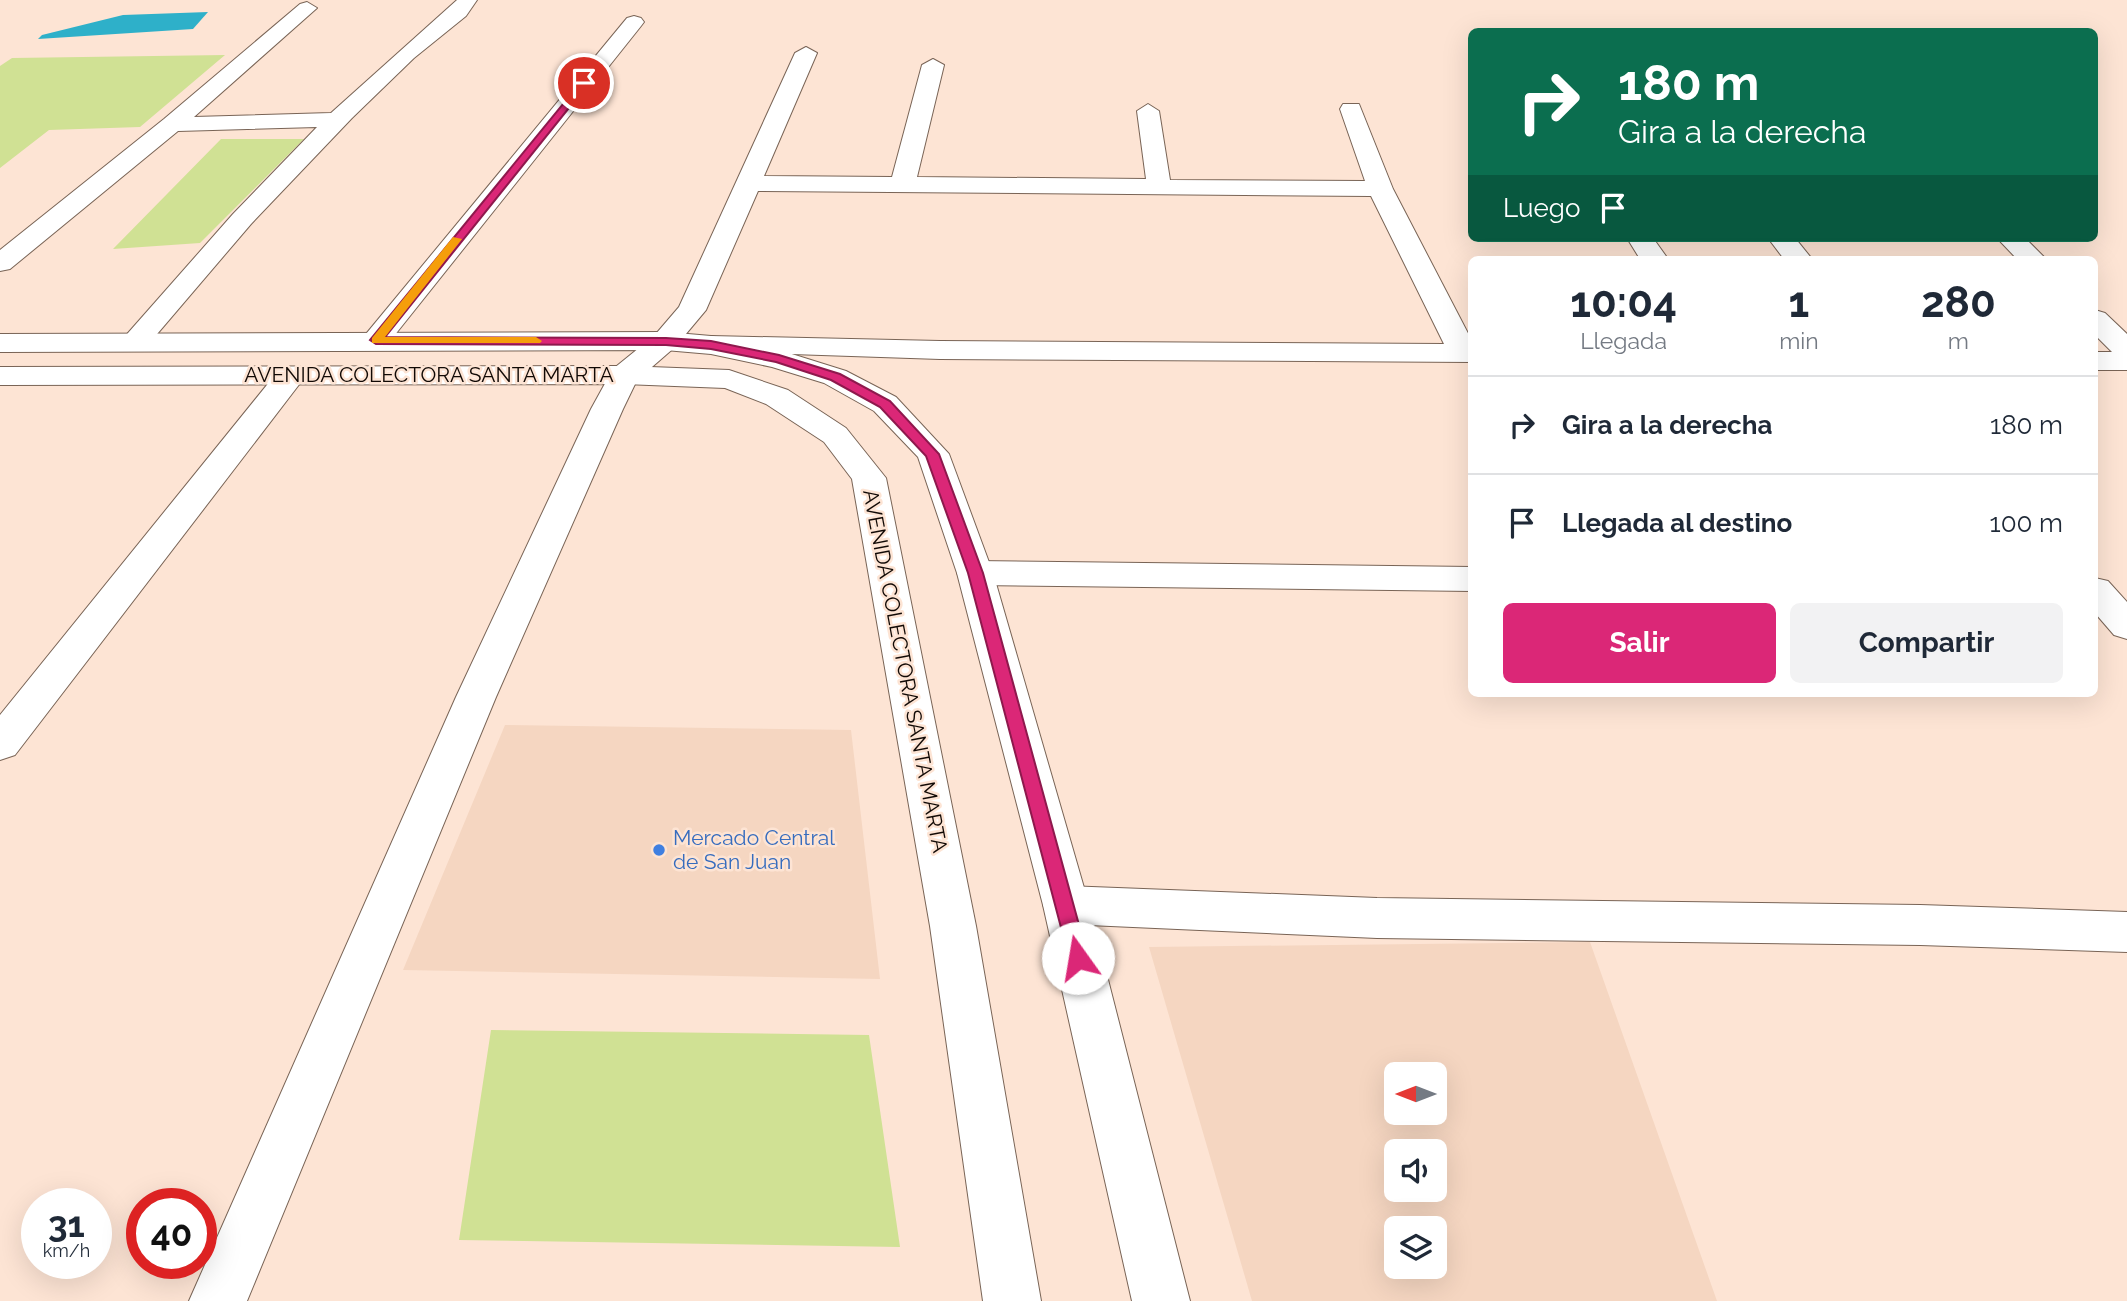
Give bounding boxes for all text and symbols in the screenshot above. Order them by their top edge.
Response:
pin [554,53,614,113]
text: 180 m [1618,54,1759,111]
icon: right [1503,56,1594,147]
icon: arrive [565,64,603,102]
text: Gira a la derecha [1618,113,1866,150]
icon: arrive [1594,189,1632,227]
text: Luego [1503,193,1580,223]
text: 10:04 [1570,278,1677,327]
text: 1 [1789,278,1809,327]
text: 280 [1921,278,1996,327]
text: Llegada [1580,327,1667,354]
text: min [1779,327,1819,354]
text: m [1948,327,1969,354]
street label: AVENIDA COLECTORA SANTA MARTA [244,362,614,387]
icon: right [1503,406,1541,444]
text: Gira a la derecha [1562,410,1772,440]
text: 180 m [1990,410,2063,440]
street label: AVENIDA COLECTORA SANTA MARTA [858,487,953,855]
icon: arrive [1503,504,1541,542]
text: Llegada al destino [1562,508,1792,538]
text: 100 m [1990,508,2063,538]
button: Salir [1503,603,1776,683]
button: Compartir [1790,603,2063,683]
place label: Mercado Central de San Juan [673,825,835,874]
marker: Mercado Central de San Juan [651,842,667,858]
position arrow [1041,921,1115,995]
north arrow [1384,1062,1447,1125]
map controls [1384,1062,1447,1279]
button: sound [1384,1139,1447,1202]
speed limit sign: 40 [126,1188,217,1279]
text: 31 [48,1204,85,1245]
button: layers [1384,1216,1447,1279]
text: km/h [43,1240,90,1261]

